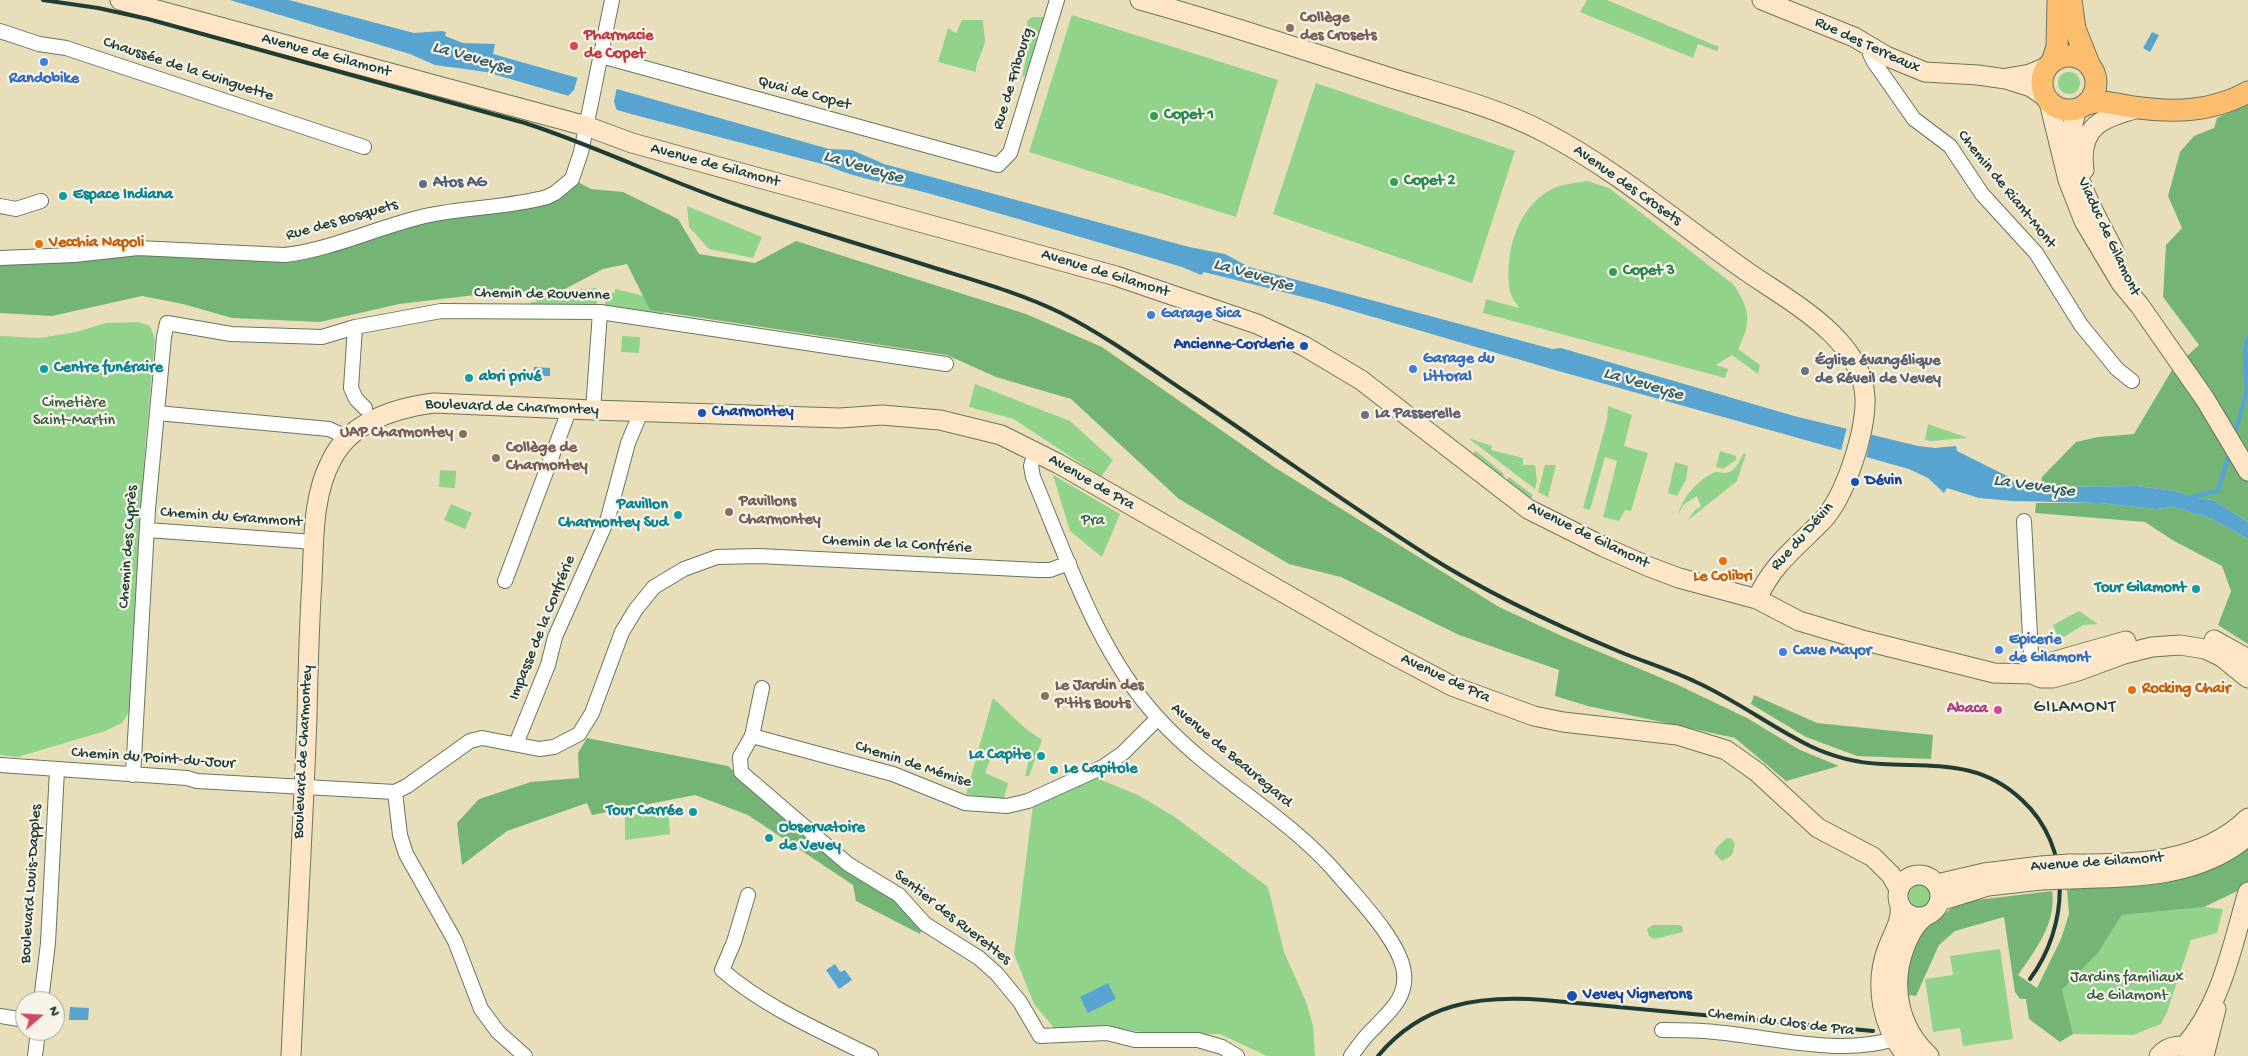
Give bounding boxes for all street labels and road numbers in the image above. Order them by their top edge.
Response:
street label: Rue des Terreaux [1811,13,1923,79]
street label: Rue de Fribourg [989,26,1039,132]
street label: Avenue de Gilamont [259,30,393,82]
street label: Chaussée de la Guinguette [100,33,276,107]
street label: Quai de Copet [755,72,853,116]
street label: Chemin de Riant-Mont [1952,127,2060,253]
street label: Avenue de Gilamont [648,140,782,192]
street label: Avenue des Crosets [1569,141,1685,231]
street label: Viaduc de Gilamont [2072,175,2144,299]
street label: Rue des Bosquets [284,196,400,246]
street label: Avenue de Gilamont [1039,245,1171,303]
street label: Chemin de Rouvenne [474,284,610,306]
street label: Boulevard de Charmontey [425,395,599,421]
street label: Avenue de Pra [1044,451,1138,515]
street label: Chemin des Cyprès [115,485,143,609]
street label: Avenue de Gilamont [1524,498,1652,574]
street label: Rue du Dévin [1767,499,1839,575]
street label: Chemin du Grammont [159,503,303,533]
street label: Chemin de la Confrérie [822,531,972,559]
street label: Impasse de la Confrérie [505,553,581,703]
street label: Avenue de Pra [1397,650,1493,708]
street label: Boulevard de Charmontey [290,665,318,839]
street label: Avenue de Beauregard [1166,699,1296,813]
street label: Chemin de Mémise [852,737,974,793]
street label: Chemin du Point-du-Jour [71,744,235,774]
street label: Boulevard Louis-Dapples [17,804,47,964]
street label: Avenue de Gilamont [2030,849,2164,877]
street label: Sentier des Ruerettes [890,866,1014,970]
street label: Chemin du Clos de Pra [1707,1004,1855,1042]

